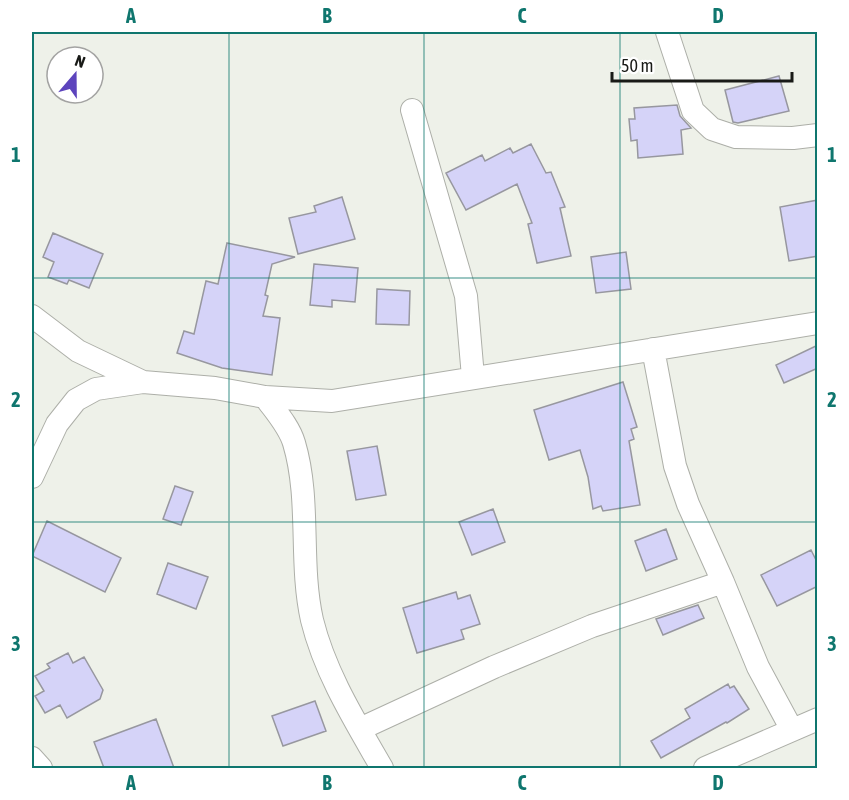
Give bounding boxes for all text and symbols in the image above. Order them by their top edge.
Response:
text: A [125,4,136,27]
text: B [322,4,332,27]
text: C [518,4,527,27]
text: D [712,4,724,27]
north arrow [45,45,105,105]
scale bar [612,45,792,83]
text: N [73,51,88,71]
text: 50 m [621,55,653,76]
text: 1 [11,143,21,166]
text: 1 [827,143,837,166]
text: 2 [11,388,21,411]
text: 2 [827,388,837,411]
text: 3 [11,632,21,655]
text: 3 [827,632,837,655]
text: A [125,771,136,794]
text: B [322,771,332,794]
text: C [518,771,527,794]
text: D [712,771,724,794]

